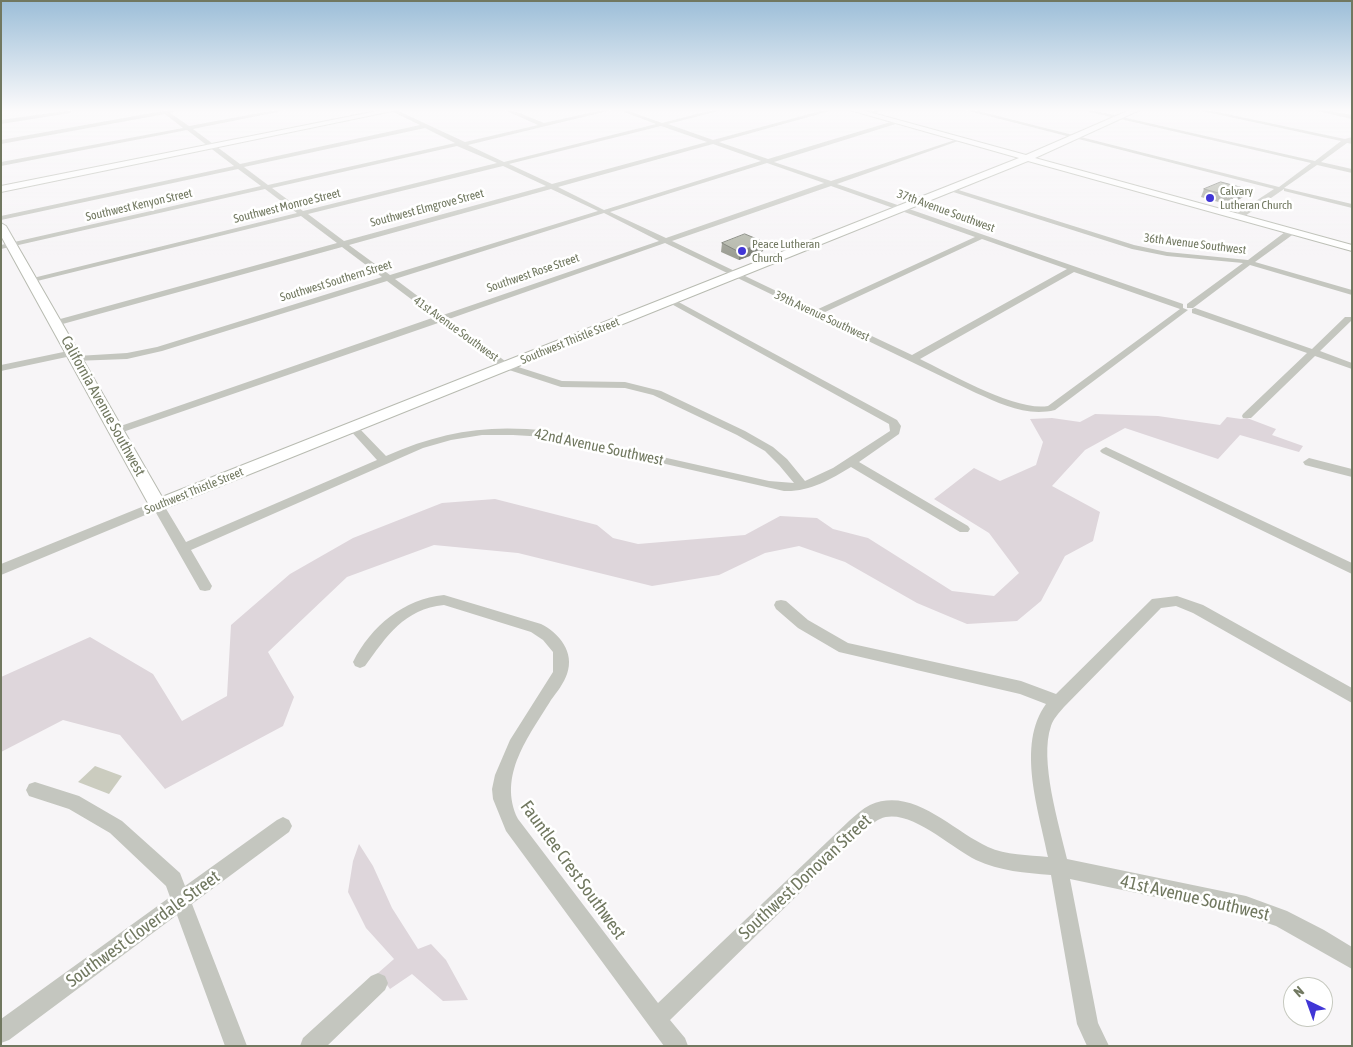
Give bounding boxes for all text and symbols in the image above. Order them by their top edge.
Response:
place label: Calvary Lutheran Church [1220,184,1292,212]
street label: Southwest Kenyon Street [84,186,194,224]
street label: Southwest Monroe Street [232,186,342,226]
street label: Southwest Elmgrove Street [369,186,485,230]
street label: 37th Avenue Southwest [895,187,997,235]
marker: Calvary Lutheran Church [1204,192,1216,204]
street label: 36th Avenue Southwest [1143,231,1247,257]
place label: Peace Lutheran Church [752,237,820,265]
marker: Peace Lutheran Church [736,245,748,257]
street label: Southwest Rose Street [485,250,581,296]
street label: Southwest Southern Street [278,257,394,305]
street label: 39th Avenue Southwest [772,288,872,344]
street label: 41st Avenue Southwest [411,293,501,365]
street label: Southwest Thistle Street [518,315,622,367]
street label: California Avenue Southwest [57,333,149,479]
street label: 42nd Avenue Southwest [533,425,665,469]
street label: Southwest Thistle Street [142,465,246,517]
street label: Fauntlee Crest Southwest [516,797,630,943]
street label: Southwest Donovan Street [734,810,876,944]
street label: Southwest Cloverdale Street [62,866,224,992]
street label: 41st Avenue Southwest [1118,870,1272,926]
north arrow [1283,977,1333,1027]
text: N [1290,983,1307,1000]

